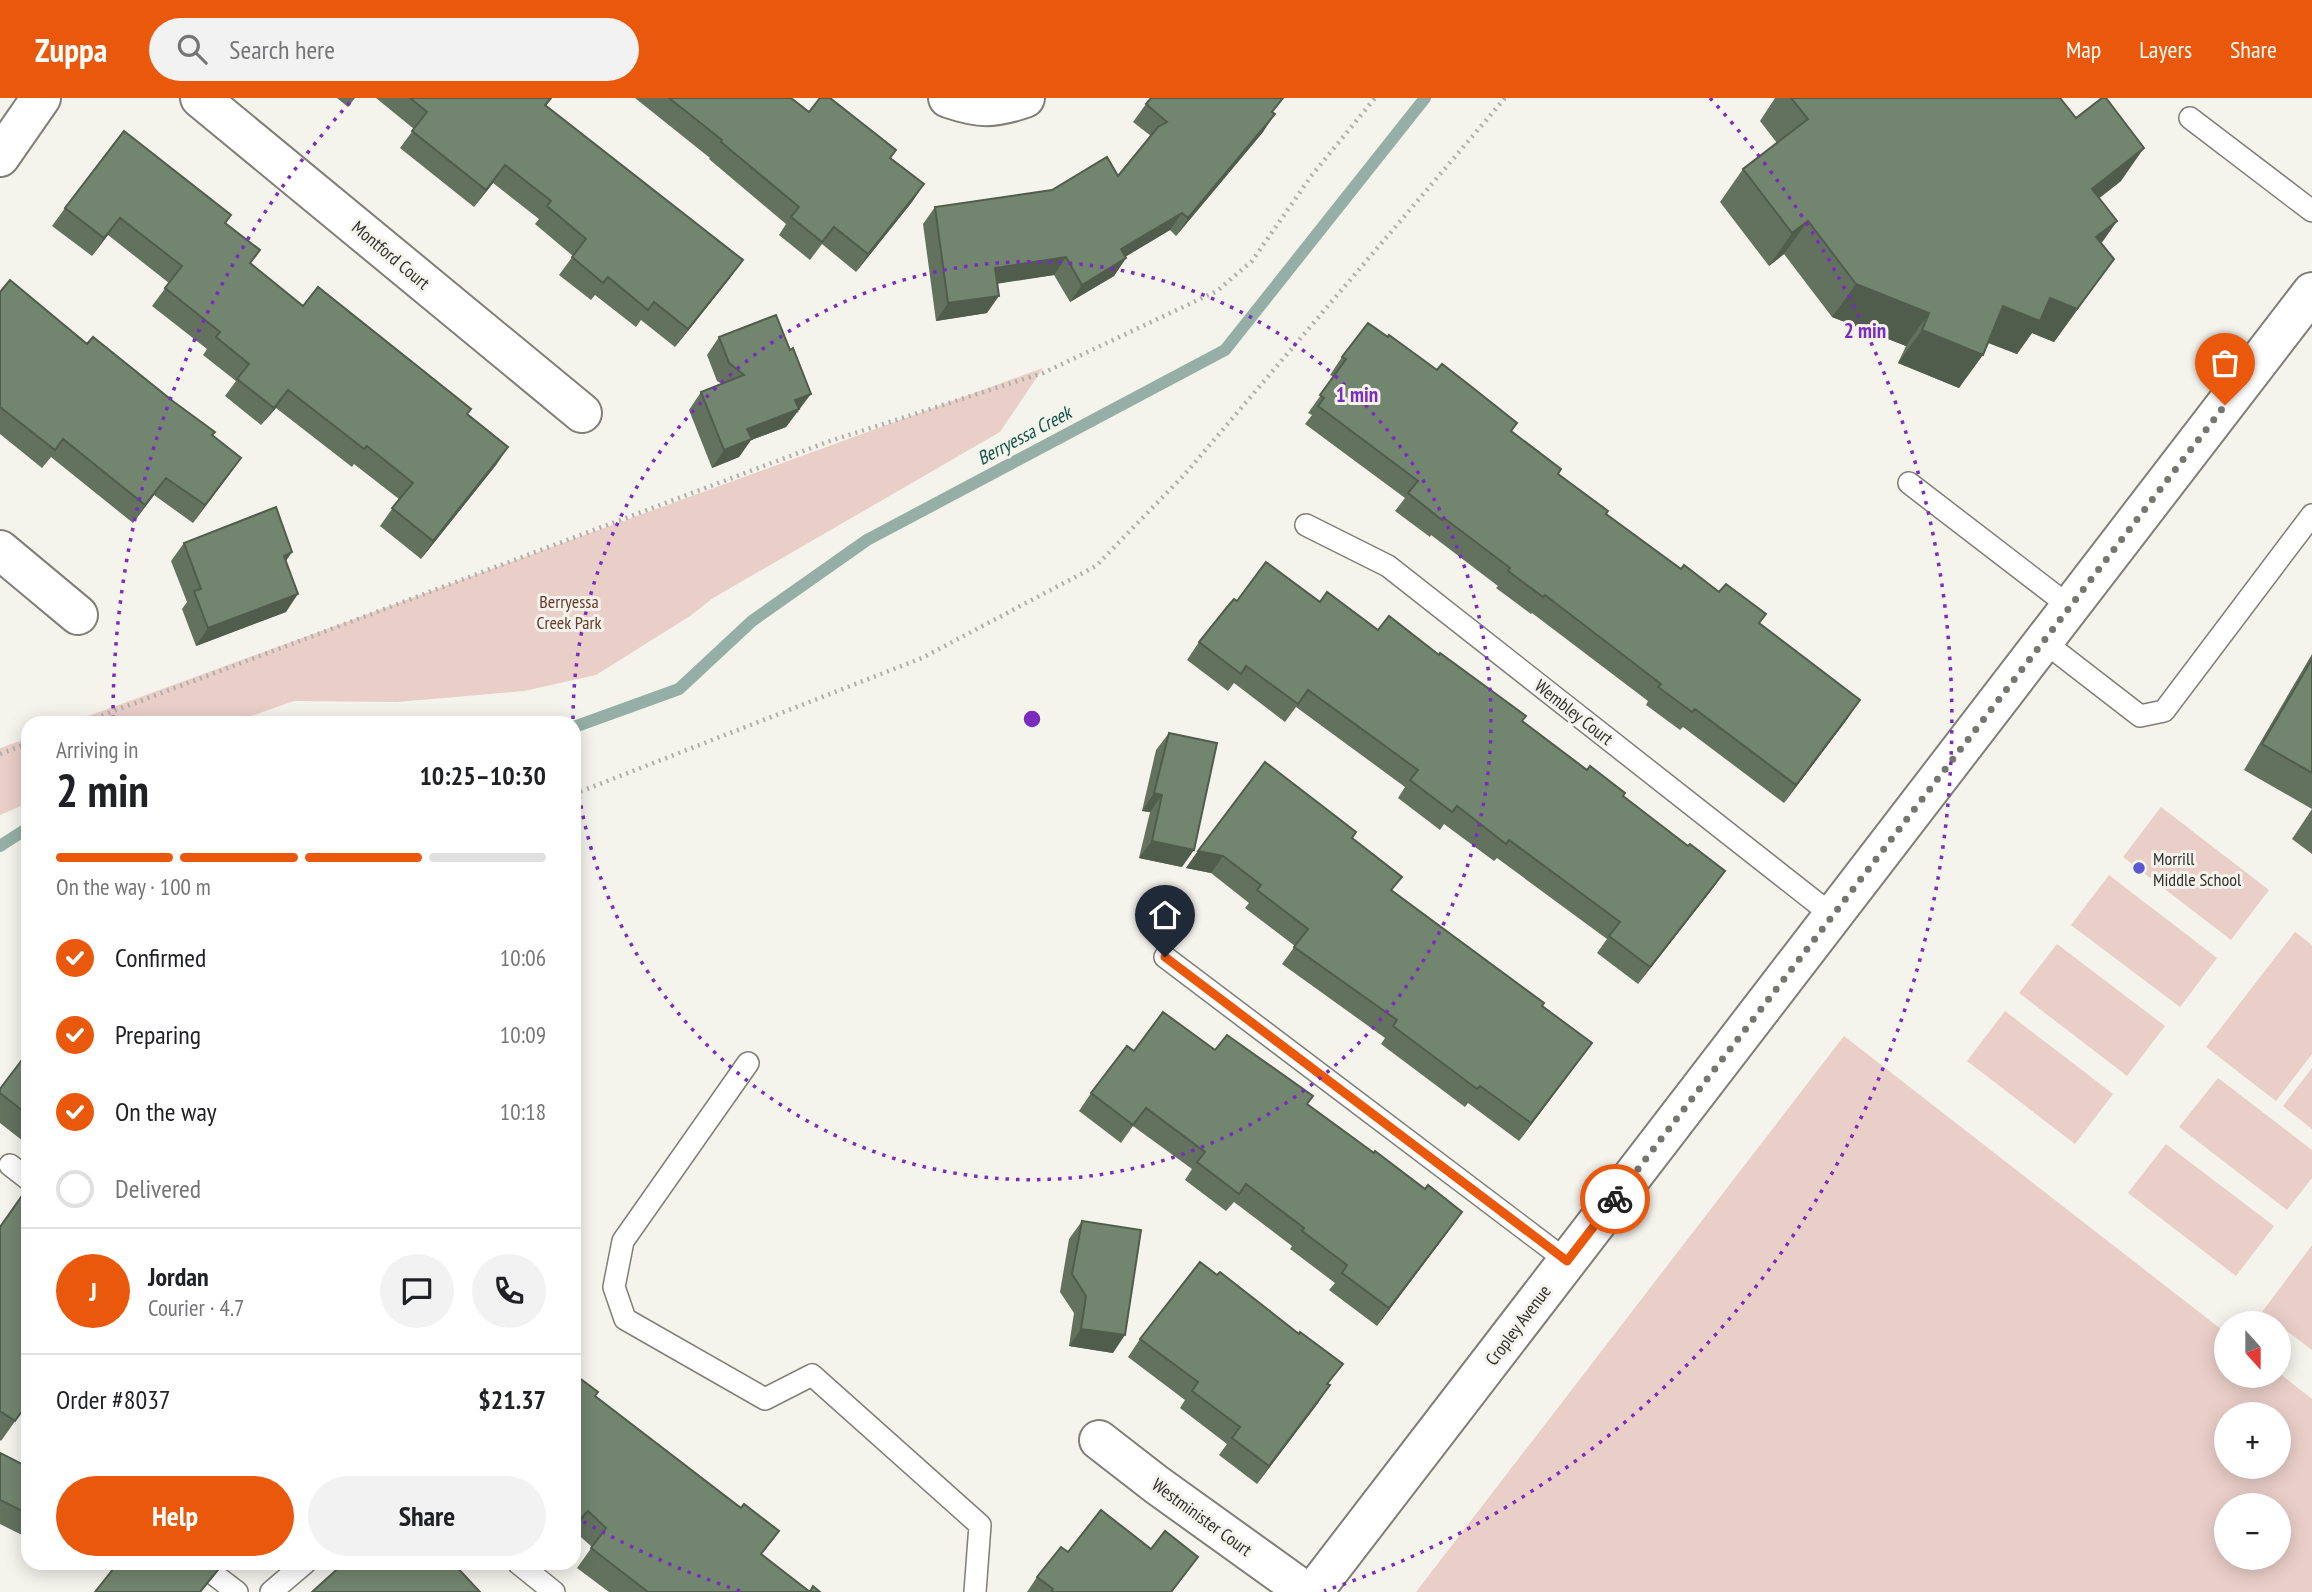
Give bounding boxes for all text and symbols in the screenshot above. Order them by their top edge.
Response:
search box [149,18,639,81]
text: Zuppa [35,28,107,71]
icon: search [173,30,211,68]
text: Search here [229,33,335,66]
text: Map [2066,34,2101,65]
text: Layers [2139,34,2192,65]
text: Share [2230,34,2277,65]
street label: Montford Court [347,216,435,294]
text: 2 min [1844,317,1886,344]
pin [2195,333,2255,405]
icon: bag [2206,344,2244,382]
text: 1 min [1336,381,1378,408]
water label: Berryessa Creek [973,399,1078,470]
park label: Berryessa Creek Park [537,590,601,634]
street label: Wembley Court [1530,674,1618,750]
centre of rings [1020,707,1044,731]
text: Arriving in [56,735,138,764]
text: 10:25–10:30 [419,759,546,792]
text: 2 min [56,760,149,820]
place label: Morrill Middle School [2153,847,2242,891]
marker: Morrill Middle School [2131,860,2147,876]
text: On the way · 100 m [56,872,211,901]
pin [1135,885,1195,957]
icon: home [1146,896,1184,934]
icon: check [56,939,94,977]
text: Confirmed [115,941,206,974]
text: 10:06 [500,943,546,972]
icon: check [56,1016,94,1054]
text: Preparing [115,1018,201,1051]
text: 10:09 [500,1020,546,1049]
icon: check [56,1093,94,1131]
text: On the way [115,1095,217,1128]
text: 10:18 [500,1097,546,1126]
courier [1580,1164,1650,1234]
text: Delivered [115,1172,201,1205]
icon: bike [1596,1180,1634,1218]
button: chat [380,1254,454,1328]
button: phone [472,1254,546,1328]
text: Jordan [148,1260,209,1293]
text: J [89,1275,97,1308]
street label: Cropley Avenue [1480,1280,1556,1370]
text: Courier · 4.7 [148,1293,244,1322]
north arrow [2214,1311,2291,1388]
map controls [2214,1311,2291,1570]
text: Order #8037 [56,1383,171,1416]
text: $21.37 [478,1383,546,1416]
button: + [2214,1402,2291,1479]
street label: Westminister Court [1147,1473,1257,1561]
button: Help [56,1476,294,1556]
button: Share [308,1476,546,1556]
button: − [2214,1493,2291,1570]

